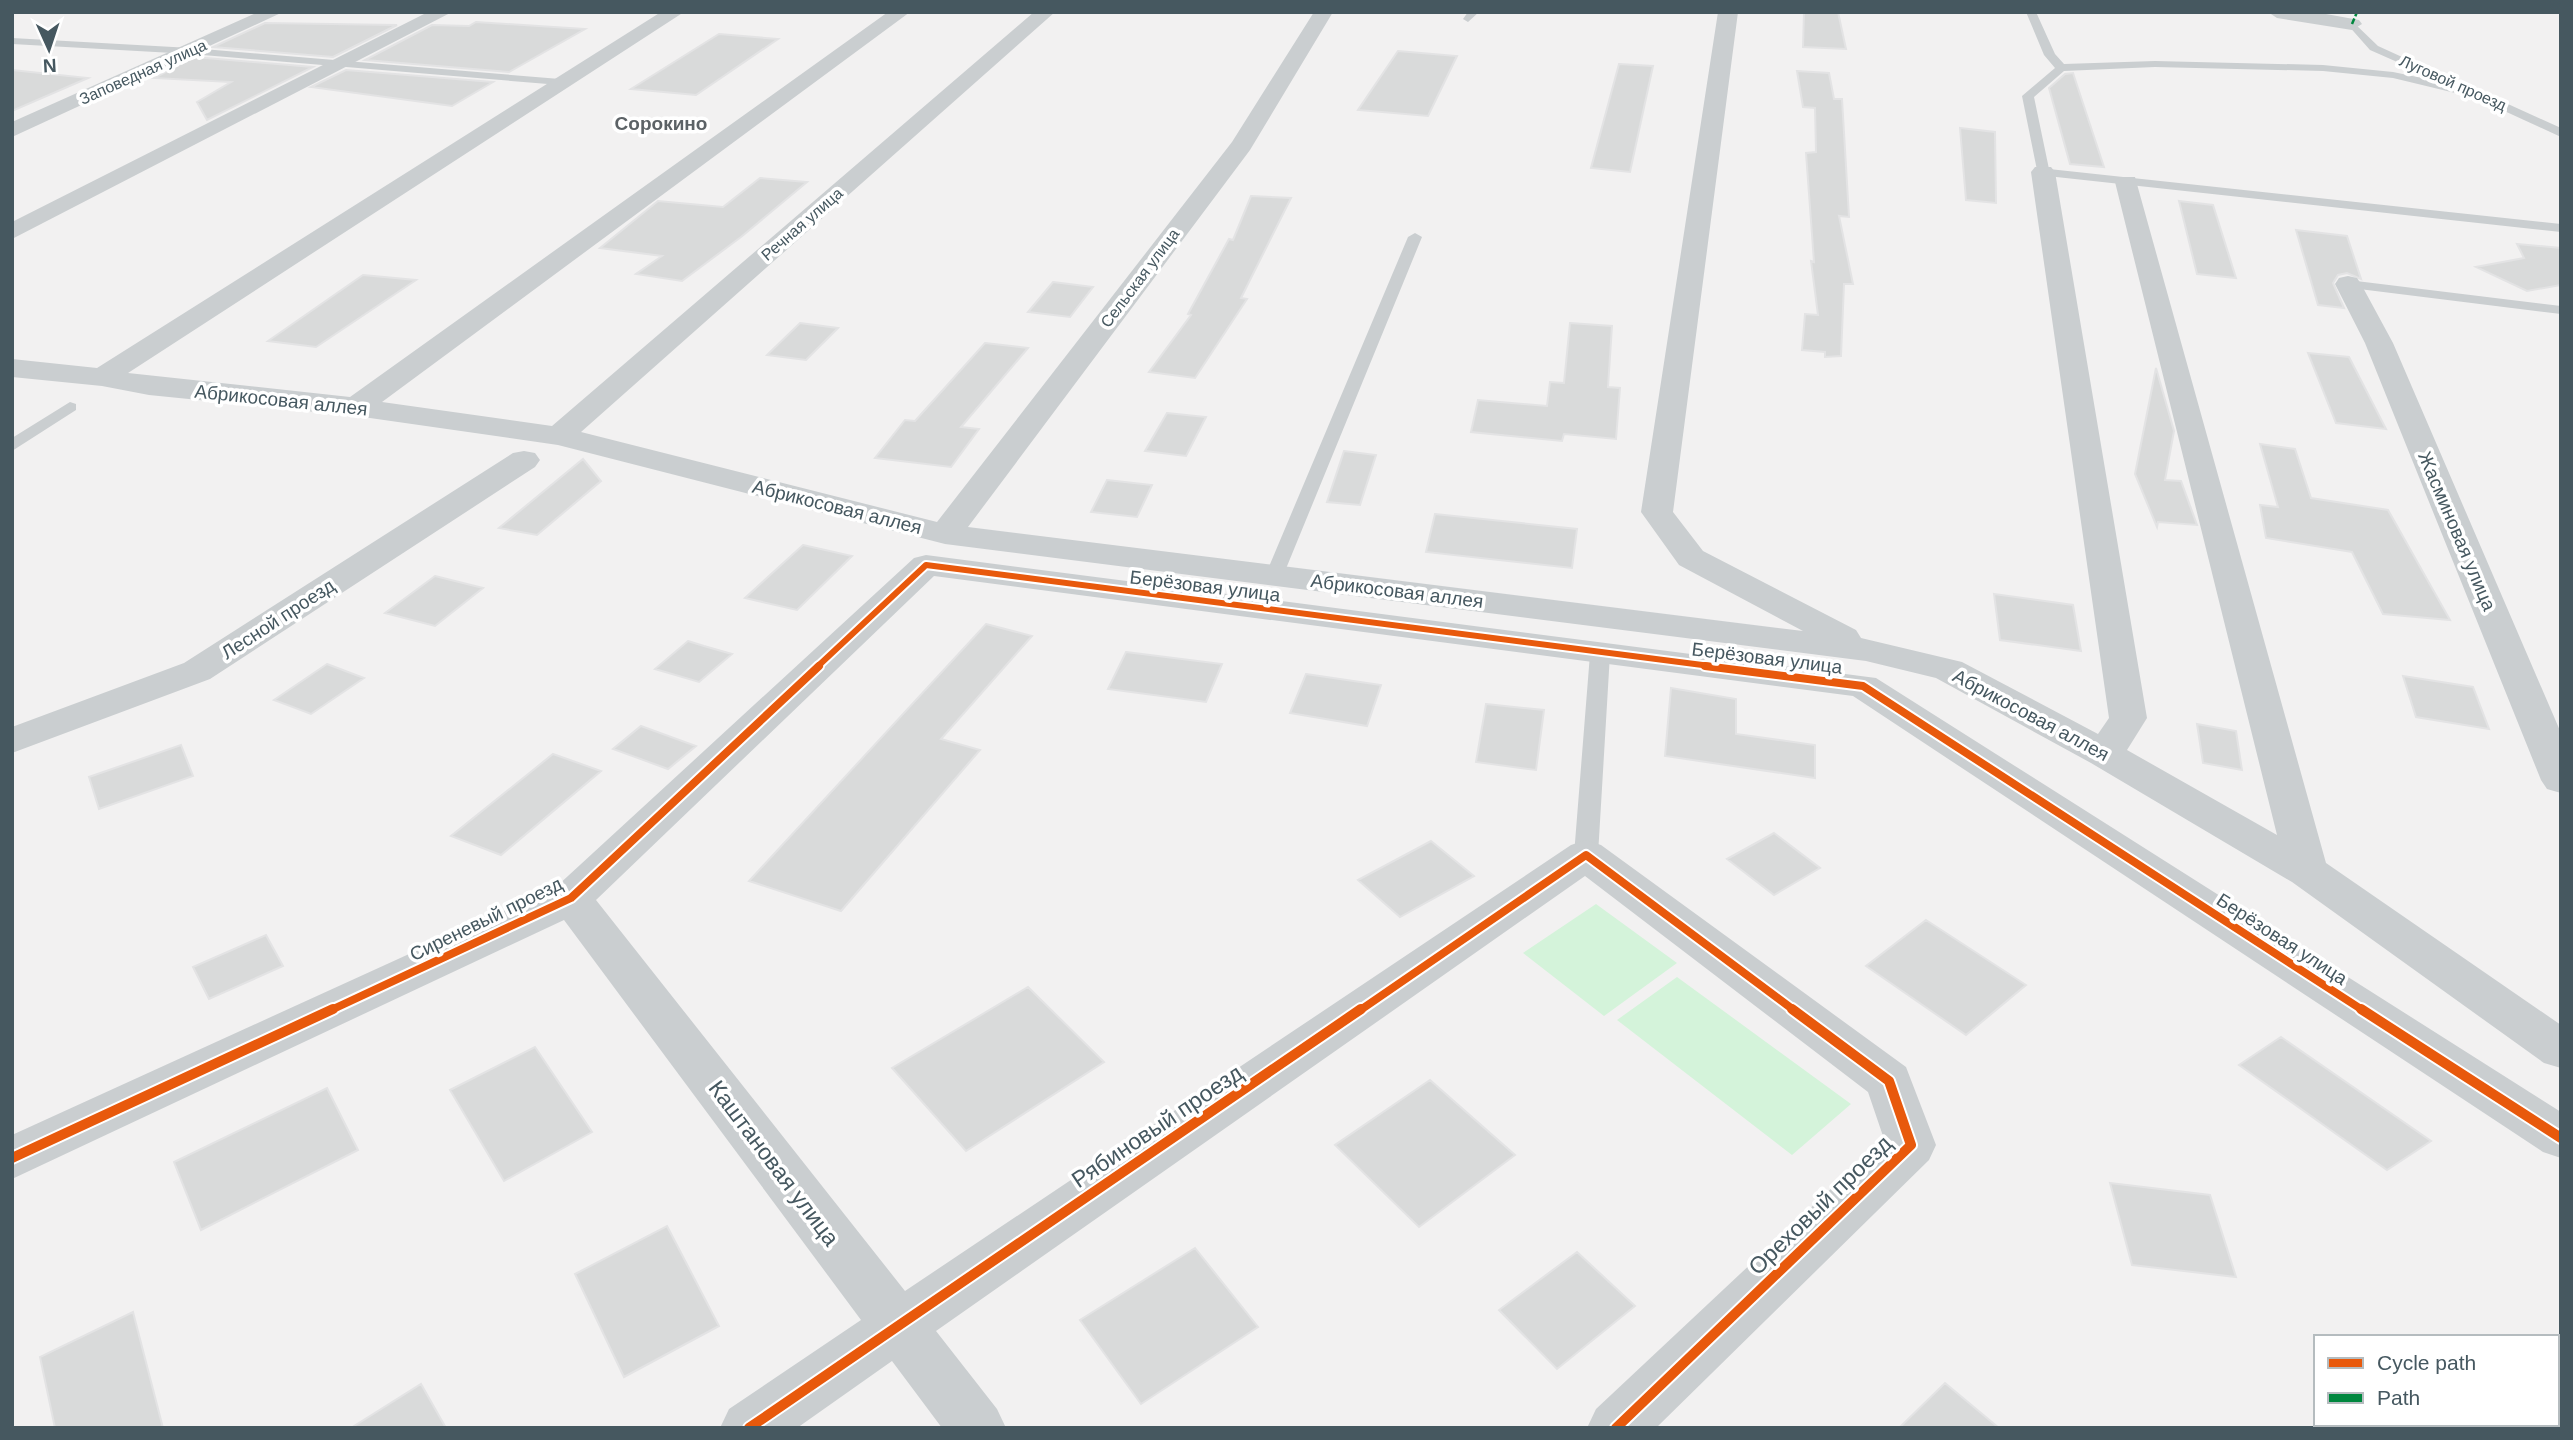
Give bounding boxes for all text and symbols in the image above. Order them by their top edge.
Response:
north arrow [14,14,84,84]
street label: Заповедная улица [77,36,209,108]
street label: Луговой проезд [2397,52,2510,114]
text: N [42,55,57,76]
district label: Сорокино [615,113,707,134]
street label: Речная улица [758,184,846,264]
street label: Сельская улица [1097,225,1183,331]
street label: Абрикосовая аллея [194,380,368,420]
street label: Жасминовая улица [2414,448,2500,614]
street label: Абрикосовая аллея [750,476,924,538]
street label: Берёзовая улица [1129,566,1282,606]
street label: Абрикосовая аллея [1310,570,1484,612]
street label: Лесной проезд [218,575,338,663]
street label: Берёзовая улица [1691,638,1844,678]
street label: Абрикосовая аллея [1949,665,2113,765]
street label: Сиреневый проезд [406,873,566,965]
street label: Берёзовая улица [2213,889,2352,989]
street label: Рябиновый проезд [1067,1059,1248,1193]
street label: Каштановая улица [703,1075,845,1251]
street label: Ореховый проезд [1743,1130,1897,1280]
legend [2314,1335,2559,1426]
text: Cycle path [2377,1351,2476,1374]
text: Path [2377,1386,2420,1409]

